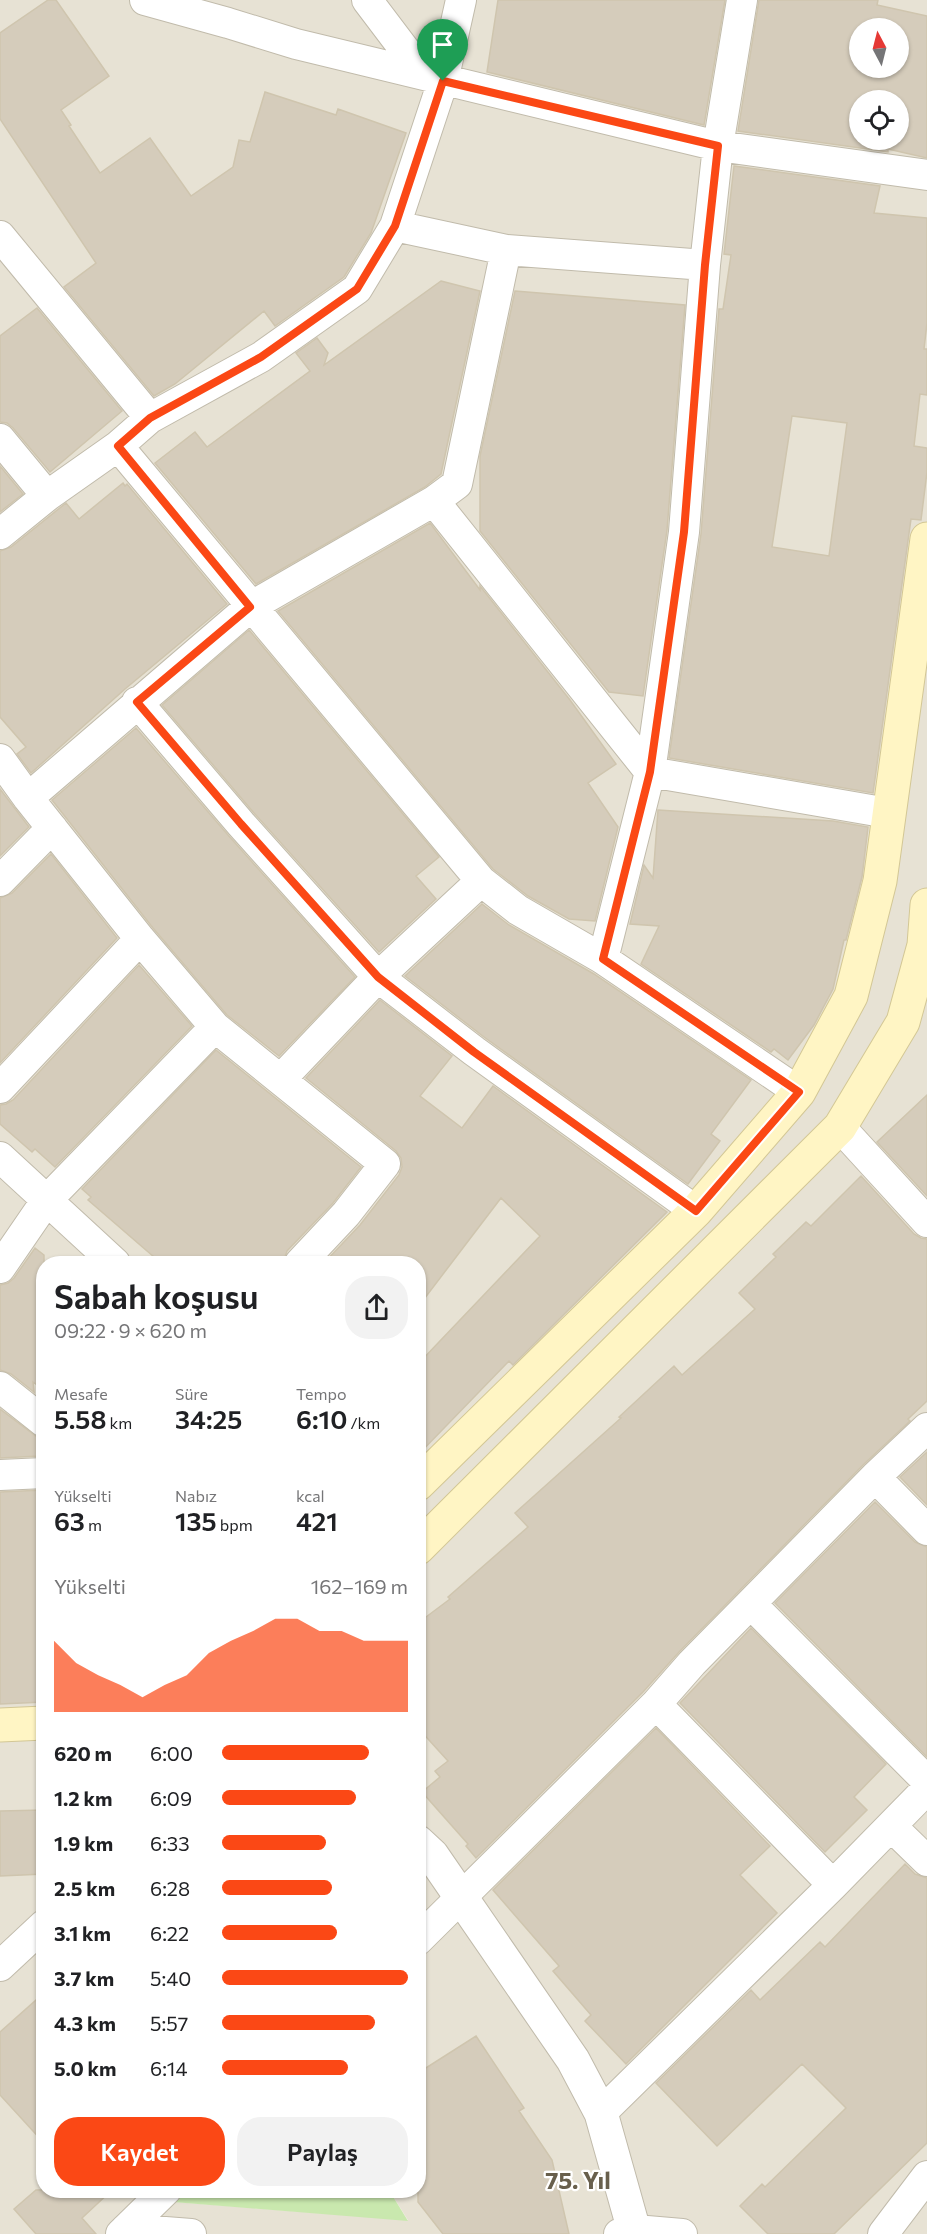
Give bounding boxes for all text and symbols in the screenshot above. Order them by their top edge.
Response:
north arrow [849,18,909,78]
map controls [849,18,909,150]
pin [417,19,468,81]
icon: arrive [426,28,459,61]
button: locate [849,90,909,150]
text: Sabah koşusu [54,1275,258,1316]
button: share [345,1276,408,1339]
text: 09:22 · 9 × 620 m [54,1318,207,1342]
text: Mesafe [54,1384,108,1403]
text: Süre [175,1384,208,1403]
text: Tempo [296,1384,346,1403]
text: 5.58 [54,1403,106,1434]
text: 34:25 [175,1403,242,1434]
text: 6:10 [296,1403,347,1434]
text: km [106,1413,132,1432]
text: /km [347,1413,380,1432]
text: Yükselti [54,1486,112,1505]
text: Nabız [175,1486,217,1505]
text: kcal [296,1486,325,1505]
text: 63 [54,1505,85,1536]
text: 135 [175,1505,217,1536]
text: 421 [296,1505,338,1536]
text: m [85,1515,102,1534]
text: bpm [217,1515,253,1534]
text: Yükselti [54,1574,126,1598]
text: 162–169 m [311,1574,408,1598]
text: 620 m [54,1741,112,1765]
text: 6:00 [150,1741,193,1765]
text: 1.2 km [54,1786,112,1810]
text: 6:09 [150,1786,192,1810]
text: 1.9 km [54,1831,113,1855]
text: 6:33 [150,1831,190,1855]
text: 2.5 km [54,1876,115,1900]
text: 6:28 [150,1876,190,1900]
text: 3.1 km [54,1921,111,1945]
text: 6:22 [150,1921,189,1945]
text: 3.7 km [54,1966,114,1990]
text: 5:40 [150,1966,191,1990]
text: 4.3 km [54,2011,116,2035]
text: 5:57 [150,2011,188,2035]
text: 5.0 km [54,2056,116,2080]
text: 6:14 [150,2056,187,2080]
button: Kaydet [54,2117,225,2186]
button: Paylaş [237,2117,408,2186]
district label: 75. Yıl [545,2165,611,2194]

